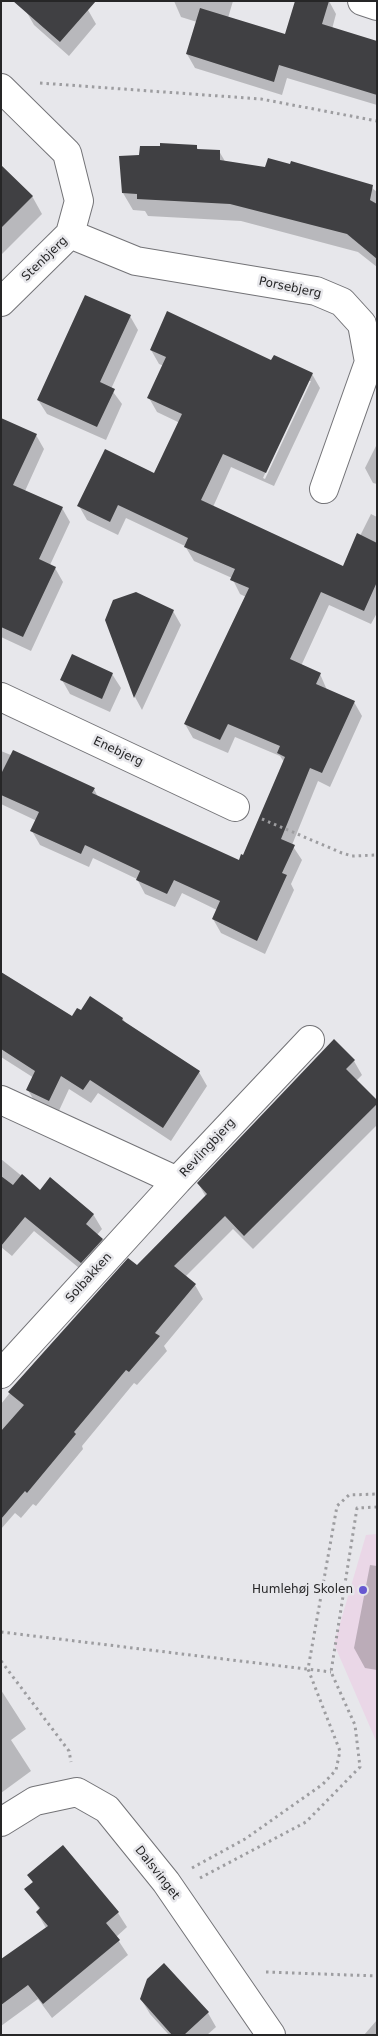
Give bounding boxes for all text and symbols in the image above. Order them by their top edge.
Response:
street label: Stenbjerg [19,234,71,284]
street label: Porsebjerg [257,274,323,302]
street label: Enebjerg [91,734,145,770]
street label: Revlingbjerg [177,1116,239,1180]
street label: Solbakken [63,1250,115,1306]
place label: Humlehøj Skolen [252,1583,353,1597]
marker: Humlehøj Skolen [357,1584,369,1596]
street label: Dalsvinget [132,1843,182,1903]

